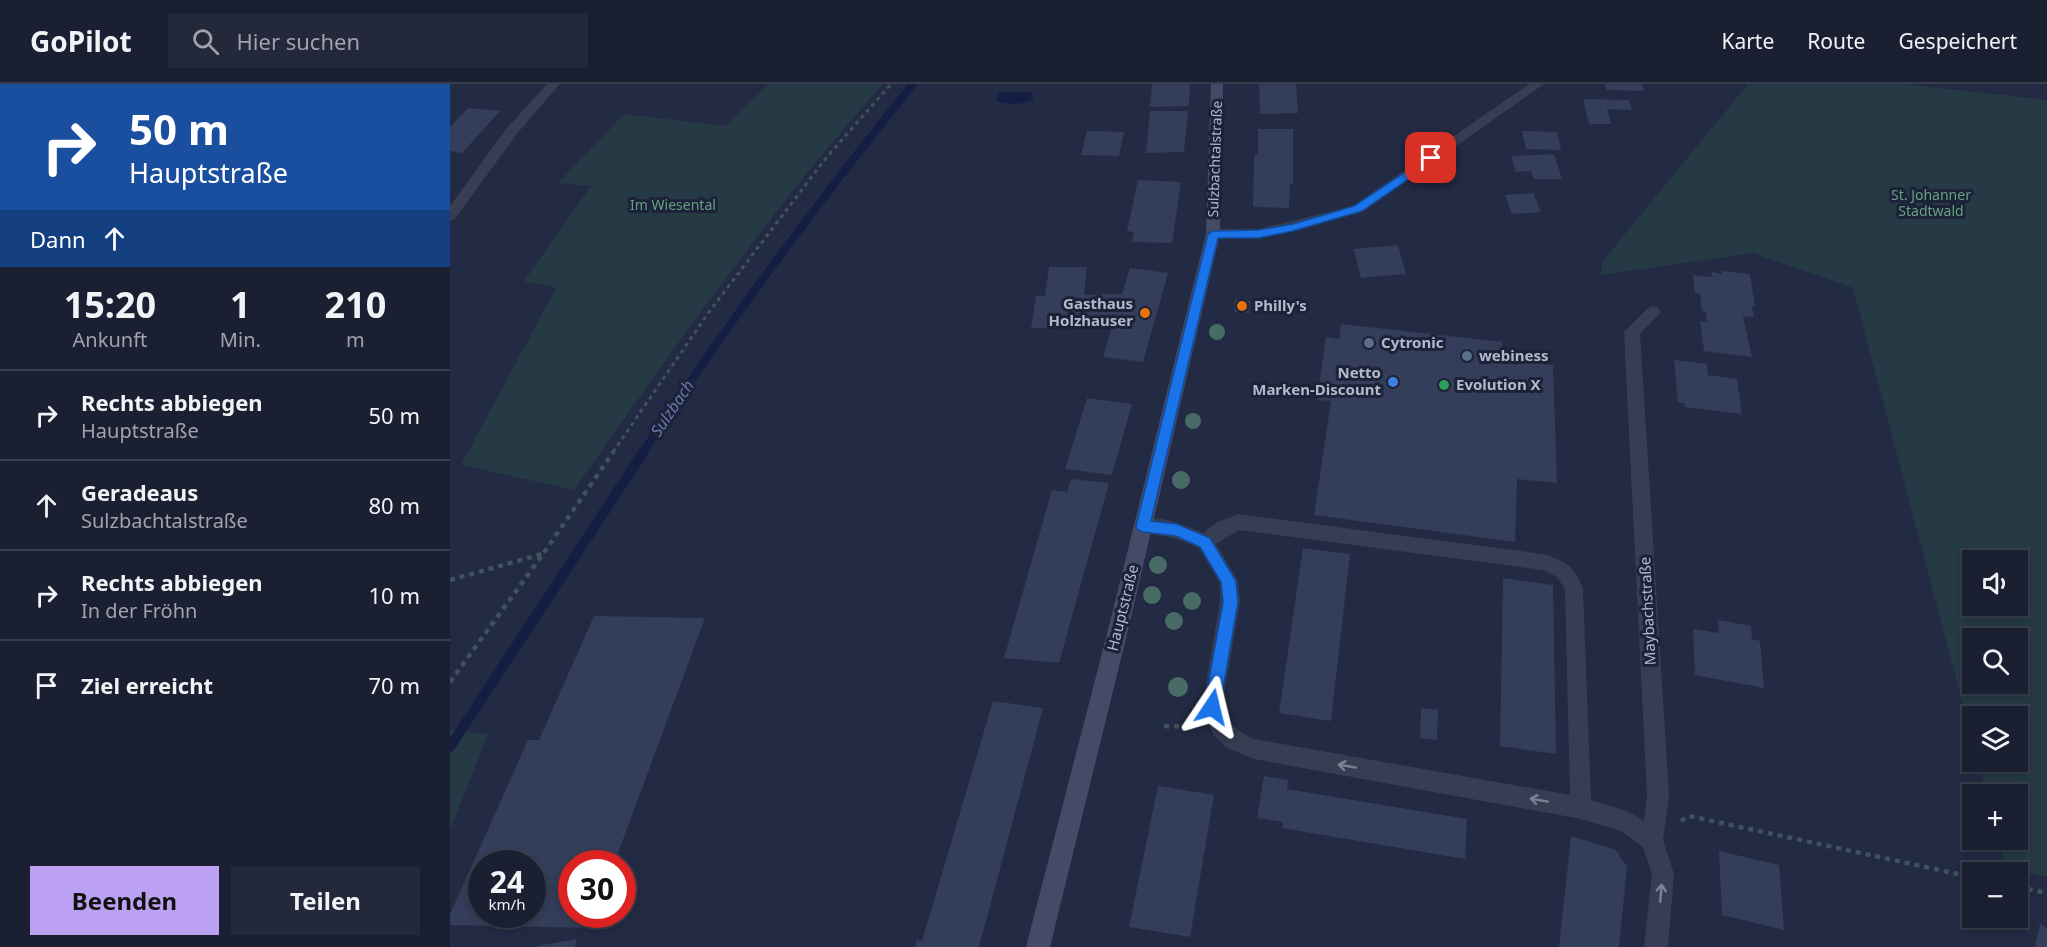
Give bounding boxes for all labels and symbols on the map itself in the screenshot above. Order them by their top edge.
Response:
street label: Sulzbachtalstraße [1203,100,1226,218]
pin [1405,132,1456,183]
park label: St. Johanner Stadtwald [1891,185,1971,220]
park label: Im Wiesental [630,195,716,214]
place label: Gasthaus Holzhauser [1049,293,1133,330]
place label: Philly's [1254,295,1307,315]
marker: Philly's [1235,299,1249,313]
marker: Gasthaus Holzhauser [1138,306,1152,320]
place label: Cytronic [1381,332,1444,352]
marker: Cytronic [1362,336,1376,350]
place label: webiness [1479,345,1549,365]
marker: webiness [1460,349,1474,363]
place label: Netto Marken-Discount [1252,362,1381,399]
place label: Evolution X [1456,374,1541,394]
marker: Netto Marken-Discount [1386,375,1400,389]
water label: Sulzbach [645,376,699,440]
marker: Evolution X [1437,378,1451,392]
street label: Maybachstraße [1634,556,1660,666]
street label: Hauptstraße [1102,563,1142,653]
position arrow [1180,675,1244,739]
one-way arrow [1338,760,1358,771]
one-way arrow [1530,794,1550,805]
speed limit sign: 30 [558,850,636,928]
one-way arrow [1656,883,1667,903]

